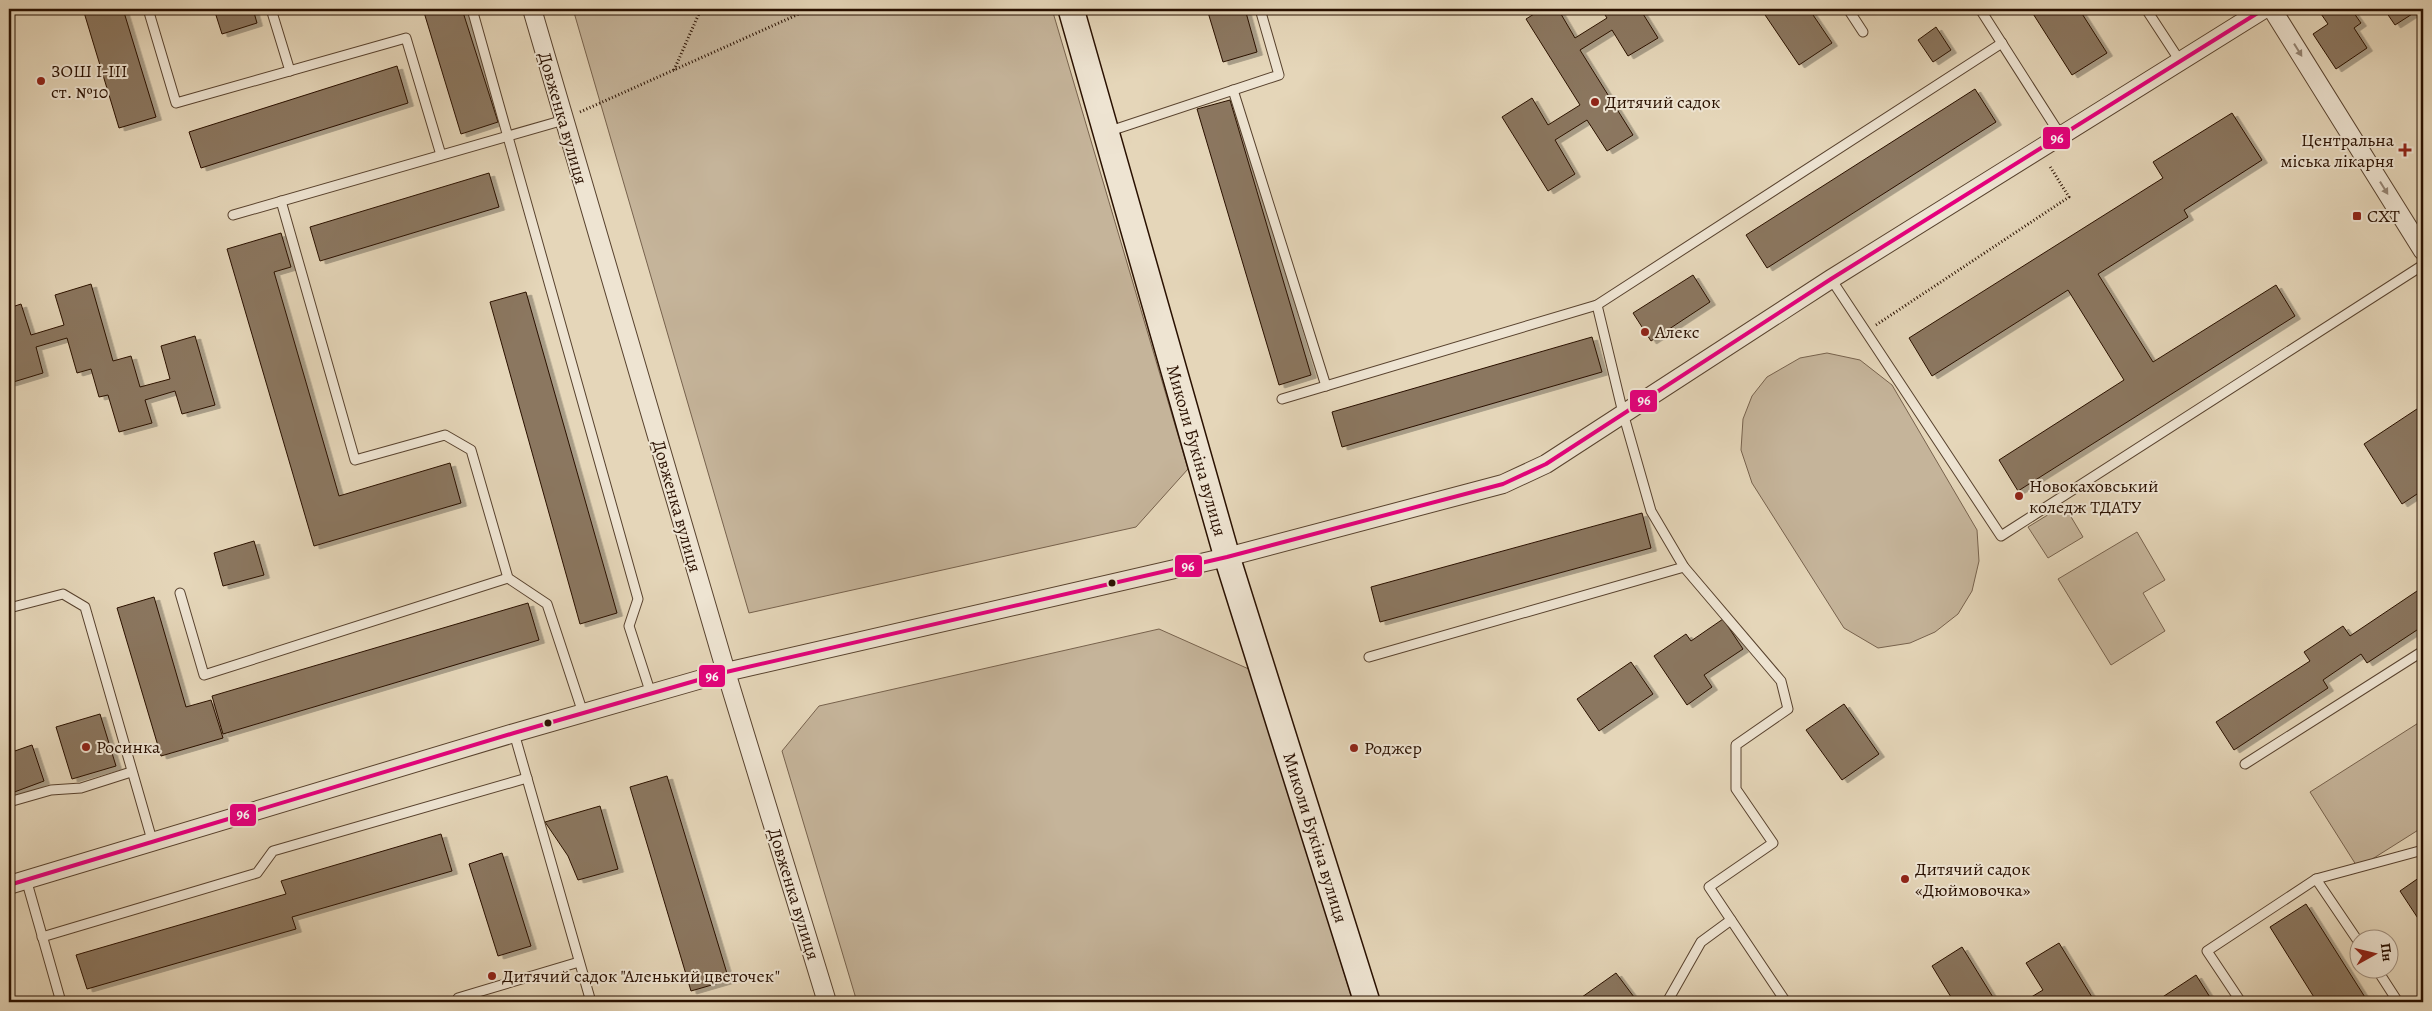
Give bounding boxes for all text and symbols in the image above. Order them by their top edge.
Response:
one-way arrow [2293,43,2302,57]
street label: Довженка вулиця [533,49,593,187]
place label: ЗОШ І-ІІІ ст. №10 [51,59,127,104]
marker: ЗОШ І-ІІІ ст. №10 [35,75,47,87]
place label: Дитячий садок [1605,90,1720,114]
marker: Дитячий садок [1589,96,1601,108]
line badge: 96 [2042,126,2071,150]
place label: Центральна міська лікарня [2280,128,2395,173]
text: 96 [2050,129,2064,148]
marker: Центральна міська лікарня [2398,143,2412,157]
one-way arrow [2379,181,2389,194]
place label: СХТ [2367,204,2400,228]
marker: СХТ [2351,210,2363,222]
place label: Алекс [1654,320,1700,344]
marker: Алекс [1639,326,1651,338]
street label: Миколи Букіна вулиця [1161,362,1233,539]
line badge: 96 [1629,389,1658,413]
text: 96 [1637,391,1651,410]
street label: Довженка вулиця [647,437,707,575]
place label: Новокаховський коледж ТДАТУ [2029,474,2159,519]
marker: Новокаховський коледж ТДАТУ [2013,490,2025,502]
line badge: 96 [1174,554,1203,578]
text: 96 [1181,557,1195,576]
unlabelled marker [1107,578,1117,588]
line badge: 96 [698,664,726,688]
text: 96 [705,667,719,686]
unlabelled marker [543,718,553,728]
place label: Росинка [96,735,161,759]
place label: Роджер [1364,736,1422,760]
marker: Росинка [80,741,92,753]
marker: Роджер [1348,742,1360,754]
street label: Миколи Букіна вулиця [1277,749,1353,926]
line badge: 96 [229,803,257,827]
text: 96 [236,805,250,824]
street label: Довженка вулиця [763,825,825,963]
place label: Дитячий садок «Дюймовочка» [1915,857,2031,902]
marker: Дитячий садок «Дюймовочка» [1899,873,1911,885]
north arrow [2350,928,2400,978]
text: Пн [2376,942,2397,963]
place label: Дитячий садок "Аленький цветочек" [502,964,780,988]
marker: Дитячий садок "Аленький цветочек" [486,970,498,982]

